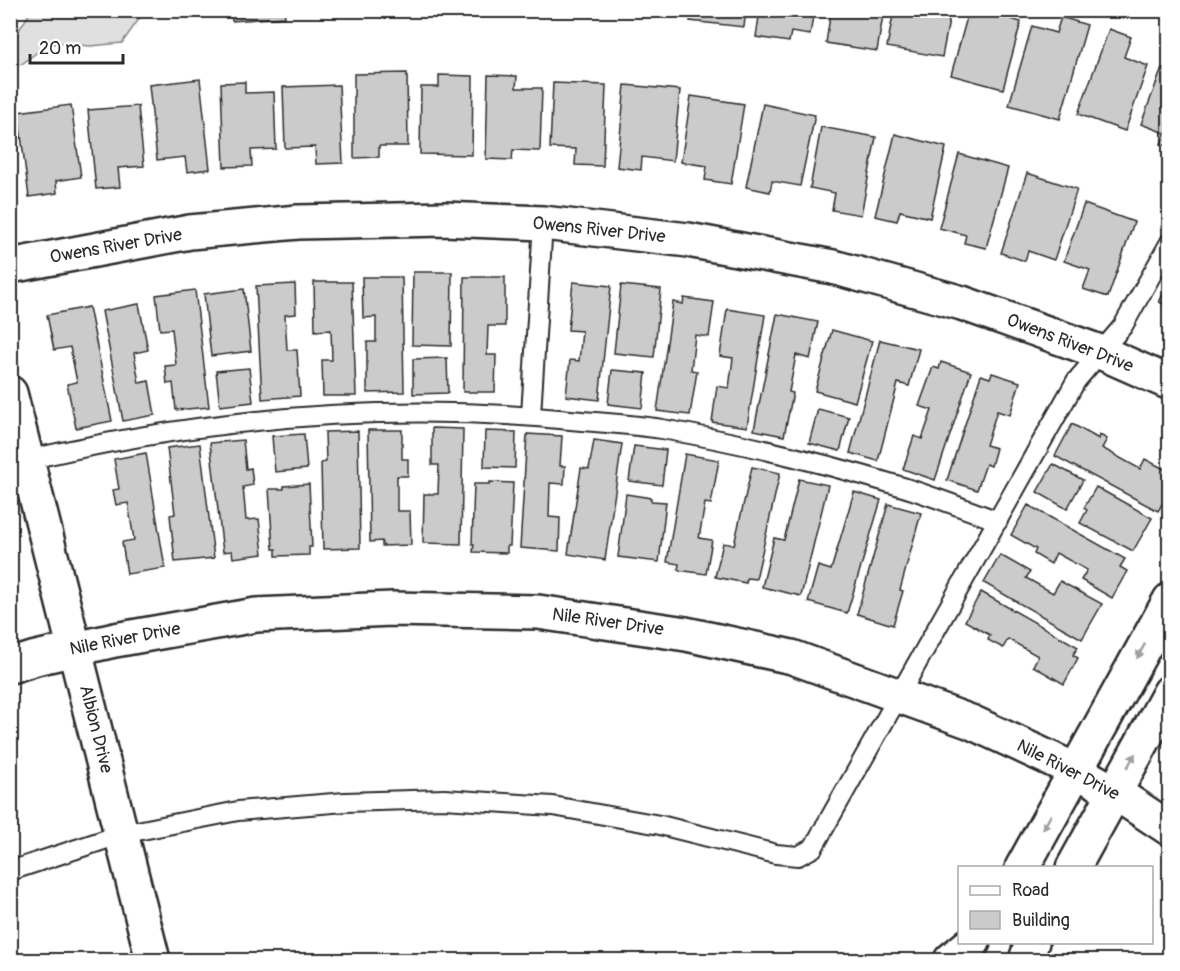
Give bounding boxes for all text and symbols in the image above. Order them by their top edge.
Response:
scale bar [30,27,123,65]
text: 20 m [39,37,81,60]
street label: Owens River Drive [531,212,667,248]
street label: Owens River Drive [48,223,184,269]
street label: Owens River Drive [1003,308,1137,378]
street label: Nile River Drive [551,603,665,641]
street label: Nile River Drive [68,617,182,661]
one-way arrow [1136,643,1146,660]
street label: Albion Drive [74,683,118,776]
street label: Nile River Drive [1013,734,1123,806]
one-way arrow [1126,752,1136,769]
one-way arrow [1041,814,1052,830]
legend [958,866,1153,944]
text: Road [1012,879,1049,902]
text: Building [1012,909,1070,932]

